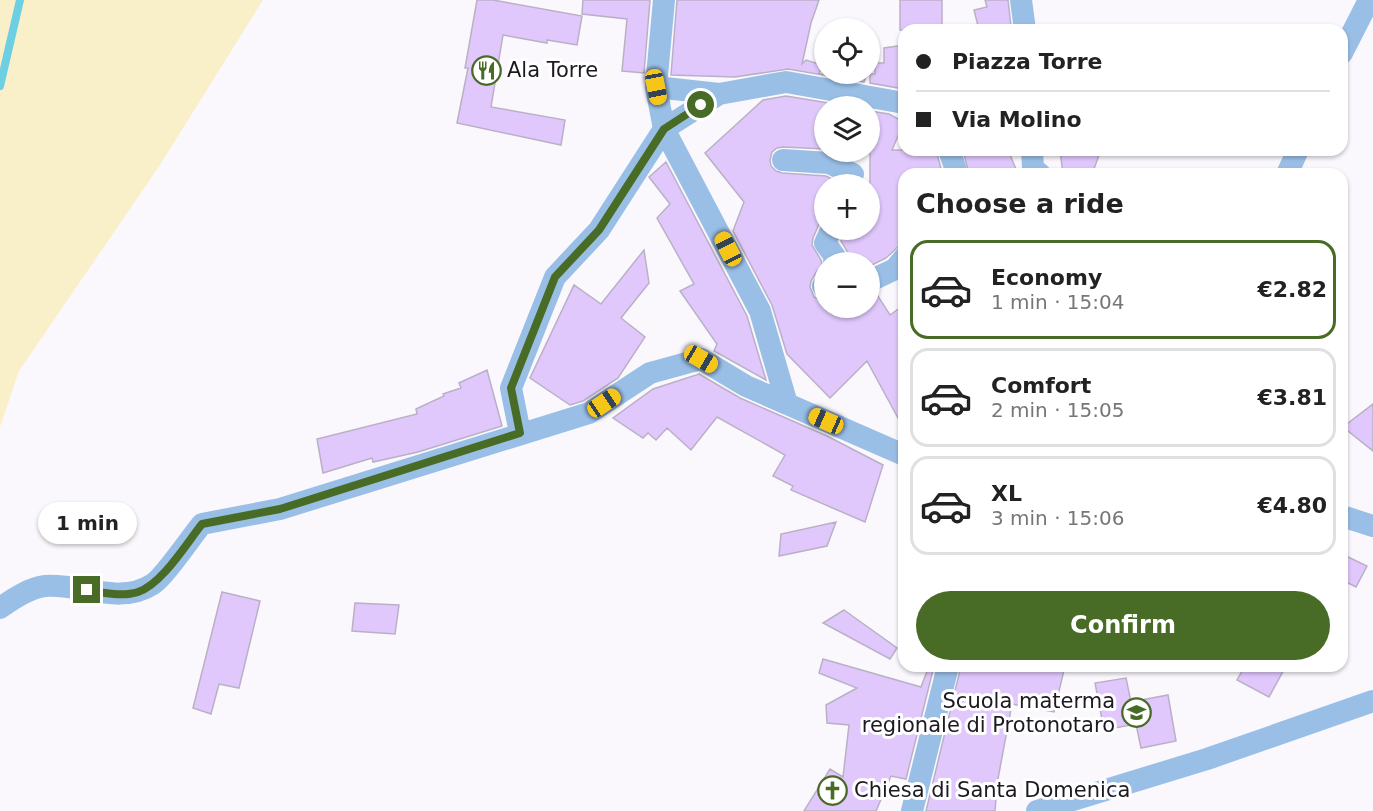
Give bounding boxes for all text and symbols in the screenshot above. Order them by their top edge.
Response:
map controls [814,18,880,318]
button: locate [814,18,880,84]
text: Piazza Torre [952,49,1102,74]
restaurant icon: Ala Torre [470,54,502,86]
place label: Ala Torre [507,58,598,82]
car [644,68,668,106]
route start [687,91,714,118]
button: layers [814,96,880,162]
text: Via Molino [952,107,1082,132]
button: + [814,174,880,240]
text: Choose a ride [916,188,1124,219]
car [712,229,744,269]
button: − [814,252,880,318]
icon: car [919,263,973,317]
text: Economy [991,265,1102,290]
text: €2.82 [1257,277,1327,302]
text: 1 min · 15:04 [991,290,1125,314]
car [681,342,721,376]
icon: car [919,371,973,425]
text: Comfort [991,373,1091,398]
car [584,385,624,421]
text: €3.81 [1257,385,1327,410]
text: 2 min · 15:05 [991,398,1125,422]
car [806,405,846,437]
icon: car [919,479,973,533]
text: XL [991,481,1022,506]
text: €4.80 [1257,493,1327,518]
callout: 1 min [38,503,136,545]
text: 3 min · 15:06 [991,506,1125,530]
text: 1 min [56,511,119,535]
route end [73,576,100,603]
button: Confirm [916,591,1330,660]
place label: Scuola materma regionale di Protonotaro [862,689,1115,737]
school or university icon: Scuola materma regionale di Protonotaro [1120,697,1152,729]
church icon: Chiesa di Santa Domenica [817,774,849,806]
place label: Chiesa di Santa Domenica [854,778,1130,802]

